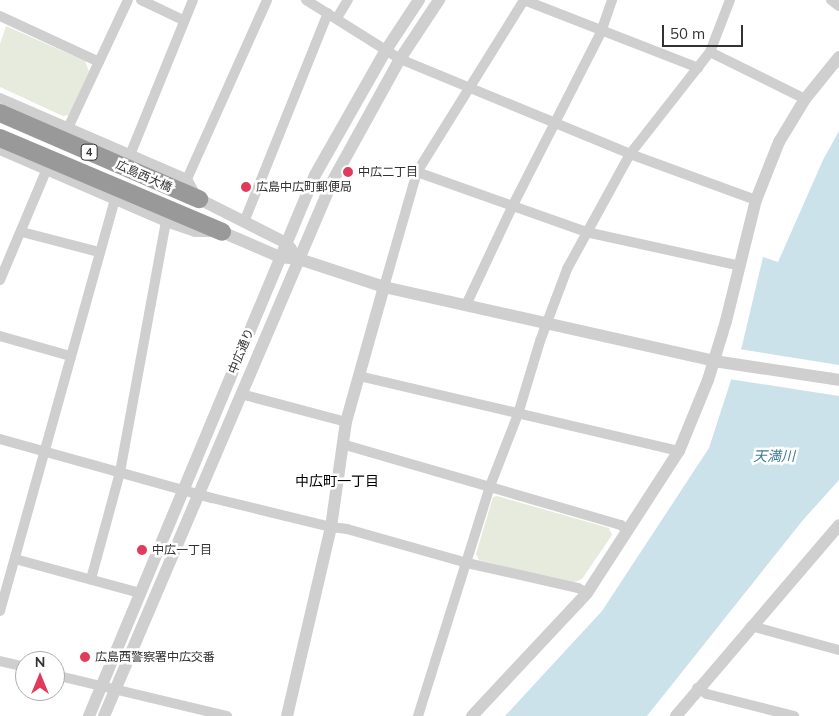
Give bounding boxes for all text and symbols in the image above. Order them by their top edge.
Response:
scale bar [664,15,745,47]
text: 50 m [670,24,705,43]
road number: 4 [80,144,98,160]
street label: 広島西大橋 [114,157,174,195]
place label: 中広二丁目 [358,165,418,179]
marker: 中広二丁目 [342,166,354,178]
place label: 広島中広町郵便局 [256,180,352,194]
marker: 広島中広町郵便局 [240,181,252,193]
street label: 中広通り [225,326,257,376]
water label: 天満川 [753,448,795,464]
district label: 中広町一丁目 [295,473,379,489]
place label: 中広一丁目 [152,543,212,557]
marker: 中広一丁目 [136,544,148,556]
place label: 広島西警察署中広交番 [95,650,215,664]
north arrow [15,651,65,701]
marker: 広島西警察署中広交番 [79,651,91,663]
text: N [35,653,45,671]

